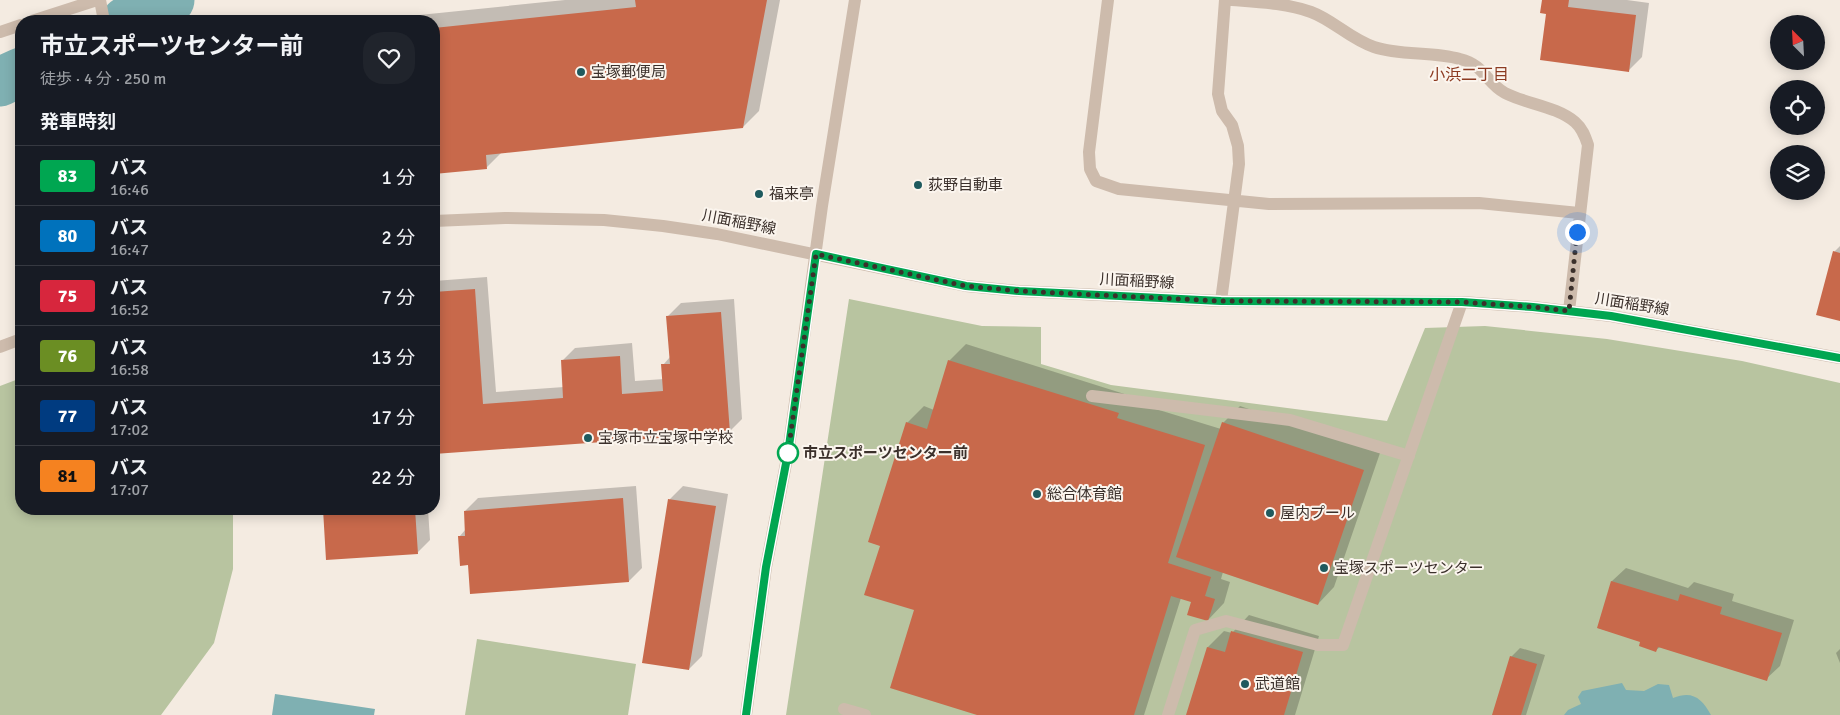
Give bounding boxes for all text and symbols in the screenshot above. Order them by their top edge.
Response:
north arrow [1770,15,1825,70]
map controls [1770,15,1825,200]
text: 市立スポーツセンター前 [40,31,304,61]
button: heart [363,32,415,84]
place label: 宝塚郵便局 [591,63,666,81]
district label: 小浜二丁目 [1429,65,1509,85]
marker: 宝塚郵便局 [575,66,587,78]
text: 徒歩 · 4 分 · 250 m [40,69,166,89]
button: locate [1770,80,1825,135]
text: 発車時刻 [40,110,116,134]
button: layers [1770,145,1825,200]
text: バス [110,156,148,180]
text: 83 [58,165,77,187]
text: 1 分 [382,166,415,190]
place label: 荻野自動車 [928,176,1003,194]
marker: 荻野自動車 [912,179,924,191]
text: 16:46 [110,180,149,200]
place label: 福来亭 [769,185,814,203]
marker: 福来亭 [753,188,765,200]
street label: 川面稲野線 [700,206,778,238]
text: バス [110,216,148,240]
your location [1565,220,1590,245]
text: 80 [58,225,77,247]
text: 2 分 [382,226,415,250]
text: 16:47 [110,240,149,260]
street label: 川面稲野線 [1099,270,1175,292]
text: バス [110,276,148,300]
text: 75 [58,285,77,307]
text: 7 分 [382,286,415,310]
street label: 川面稲野線 [1594,289,1670,319]
text: 16:52 [110,300,149,320]
text: バス [110,336,148,360]
text: 76 [58,345,77,367]
text: 13 分 [371,346,415,370]
text: 16:58 [110,360,149,380]
text: バス [110,396,148,420]
text: 77 [58,405,77,427]
text: 17 分 [371,406,415,430]
text: 17:02 [110,420,149,440]
place label: 宝塚市立宝塚中学校 [598,429,733,447]
marker: 宝塚市立宝塚中学校 [582,432,594,444]
marker: 市立スポーツセンター前 [777,442,799,464]
place label: 市立スポーツセンター前 [803,444,968,462]
text: バス [110,456,148,480]
text: 81 [58,465,77,487]
text: 22 分 [371,466,415,490]
text: 17:07 [110,480,149,500]
place label: 総合体育館 [1047,485,1122,503]
marker: 総合体育館 [1031,488,1043,500]
place label: 屋内プール [1280,504,1355,522]
marker: 屋内プール [1264,507,1276,519]
place label: 宝塚スポーツセンター [1334,559,1484,577]
marker: 宝塚スポーツセンター [1318,562,1330,574]
place label: 武道館 [1255,675,1300,693]
marker: 武道館 [1239,678,1251,690]

